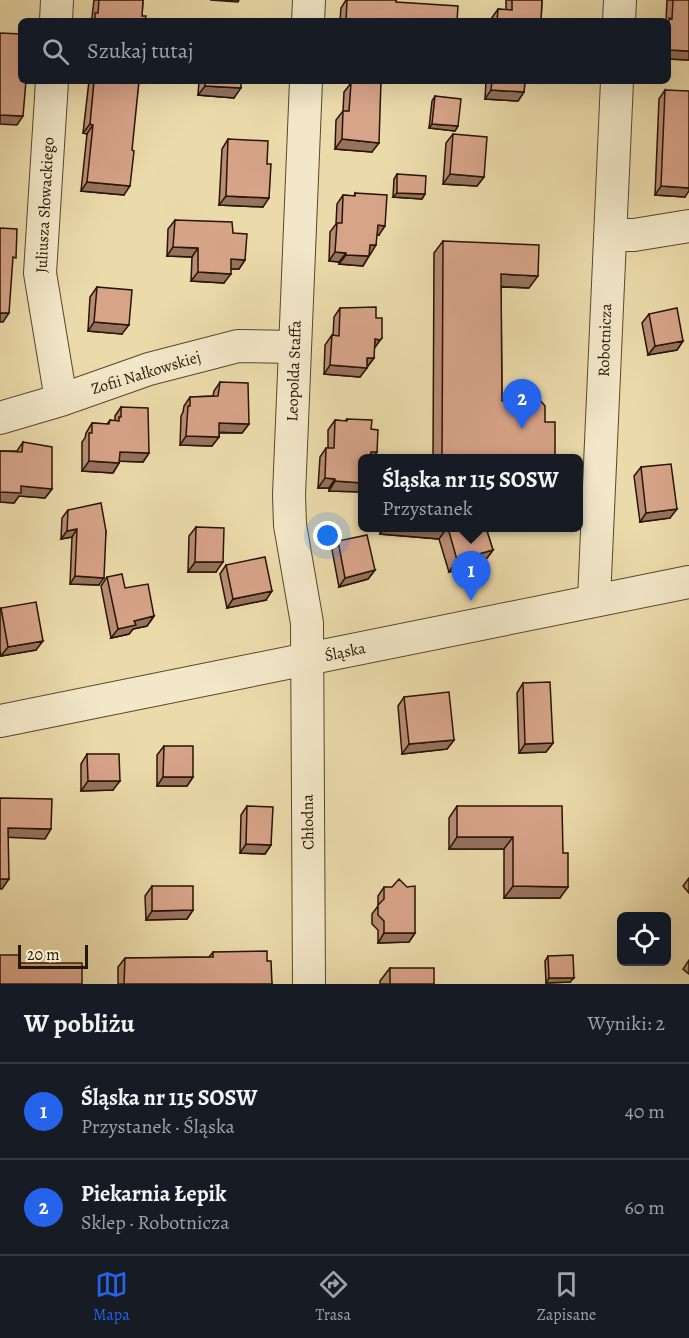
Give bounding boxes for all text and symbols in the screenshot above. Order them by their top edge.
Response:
search box [18,18,671,84]
icon: search [39,35,72,68]
text: Szukaj tutaj [87,36,193,66]
street label: Juliusza Słowackiego [30,137,60,273]
street label: Robotnicza [593,302,617,377]
street label: Leopolda Staffa [281,319,307,422]
street label: Zofii Nałkowskiej [89,346,203,400]
pin: 2 [502,380,542,429]
popup [358,454,583,532]
text: Śląska nr 115 SOSW [382,465,559,495]
text: Przystanek [382,495,473,522]
your location [313,521,342,550]
pin: 1 [452,552,490,601]
street label: Śląska [323,637,368,667]
street label: Chłodna [297,793,319,850]
map controls [617,912,671,966]
button: locate [617,912,671,966]
scale bar [18,942,88,970]
text: 20 m [27,944,60,966]
text: W pobliżu [24,1006,135,1041]
text: Wyniki: 2 [588,1010,665,1037]
text: Śląska nr 115 SOSW [81,1083,257,1113]
text: 1 [40,1098,47,1125]
text: 40 m [625,1098,665,1125]
text: Przystanek · Śląska [81,1113,235,1140]
text: Piekarnia Łepik [81,1179,226,1209]
text: 2 [39,1194,48,1221]
text: 60 m [625,1194,665,1221]
text: Sklep · Robotnicza [81,1209,230,1236]
tab: Mapa [93,1268,130,1326]
tab: Trasa [315,1268,351,1326]
tab: Zapisane [537,1268,596,1326]

